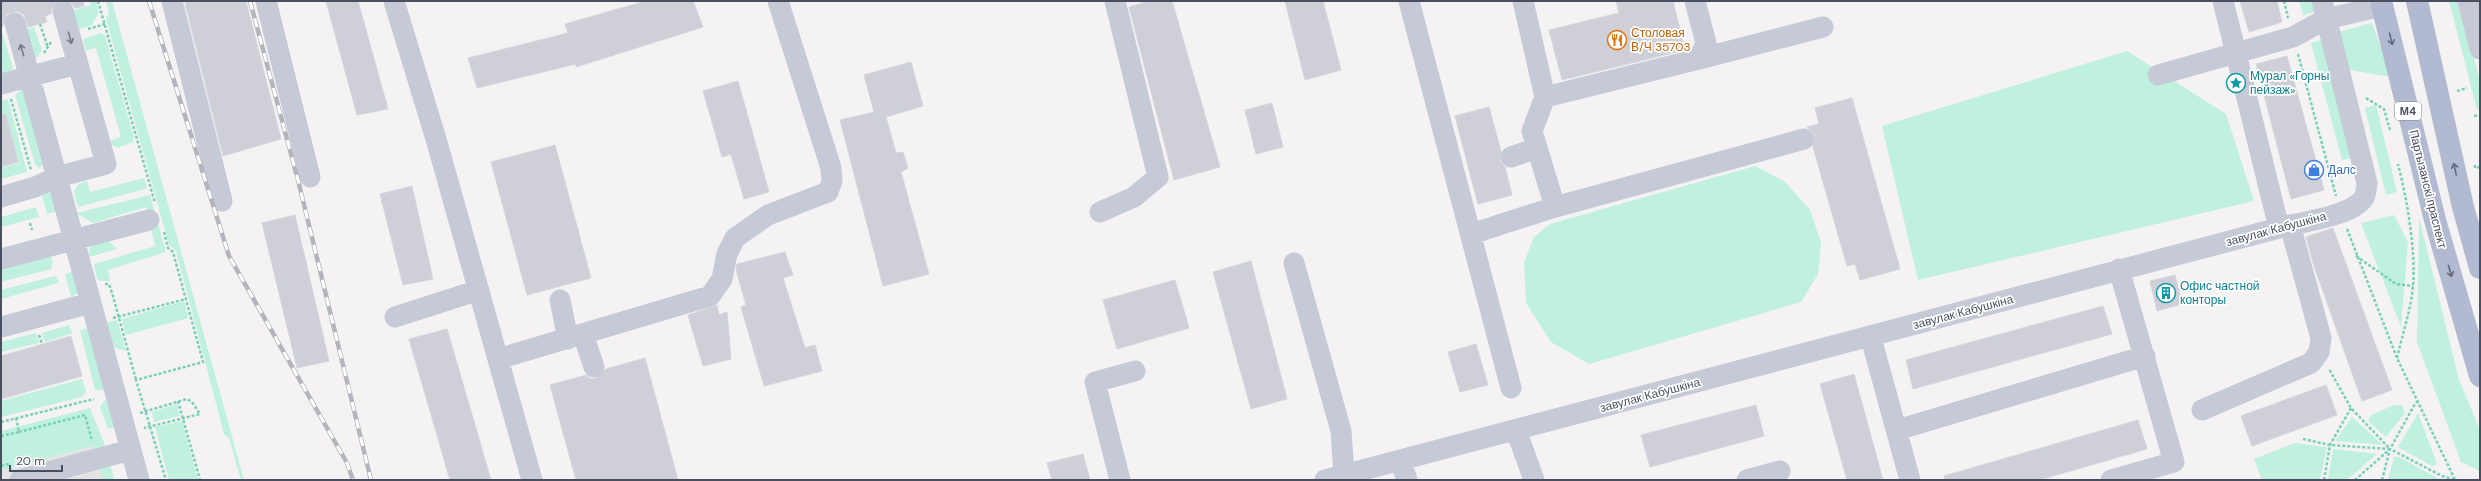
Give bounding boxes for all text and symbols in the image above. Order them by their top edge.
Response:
place label: Столовая В/Ч 35703 [1631,25,1691,55]
restaurant icon: Столовая В/Ч 35703 [1606,29,1628,51]
one-way arrow [67,31,74,44]
one-way arrow [2387,32,2395,45]
one-way arrow [18,44,25,57]
place label: Мурал «Горны пейзаж» [2250,68,2329,98]
place icon: Мурал «Горны пейзаж» [2225,72,2247,94]
road number: М4 [2395,102,2421,120]
street label: Партызанскі праспект [2406,128,2451,250]
shop icon: Далс [2303,159,2325,181]
place label: Далс [2328,162,2356,178]
one-way arrow [2450,163,2458,176]
street label: завулак Кабушкіна [2224,208,2328,250]
one-way arrow [2446,265,2454,278]
place label: Офис частной конторы [2180,278,2260,308]
building icon: Офис частной конторы [2155,282,2177,304]
street label: завулак Кабушкіна [1911,291,2015,333]
street label: завулак Кабушкіна [1598,374,1702,416]
scale bar [10,447,62,473]
text: 20 m [16,453,45,469]

